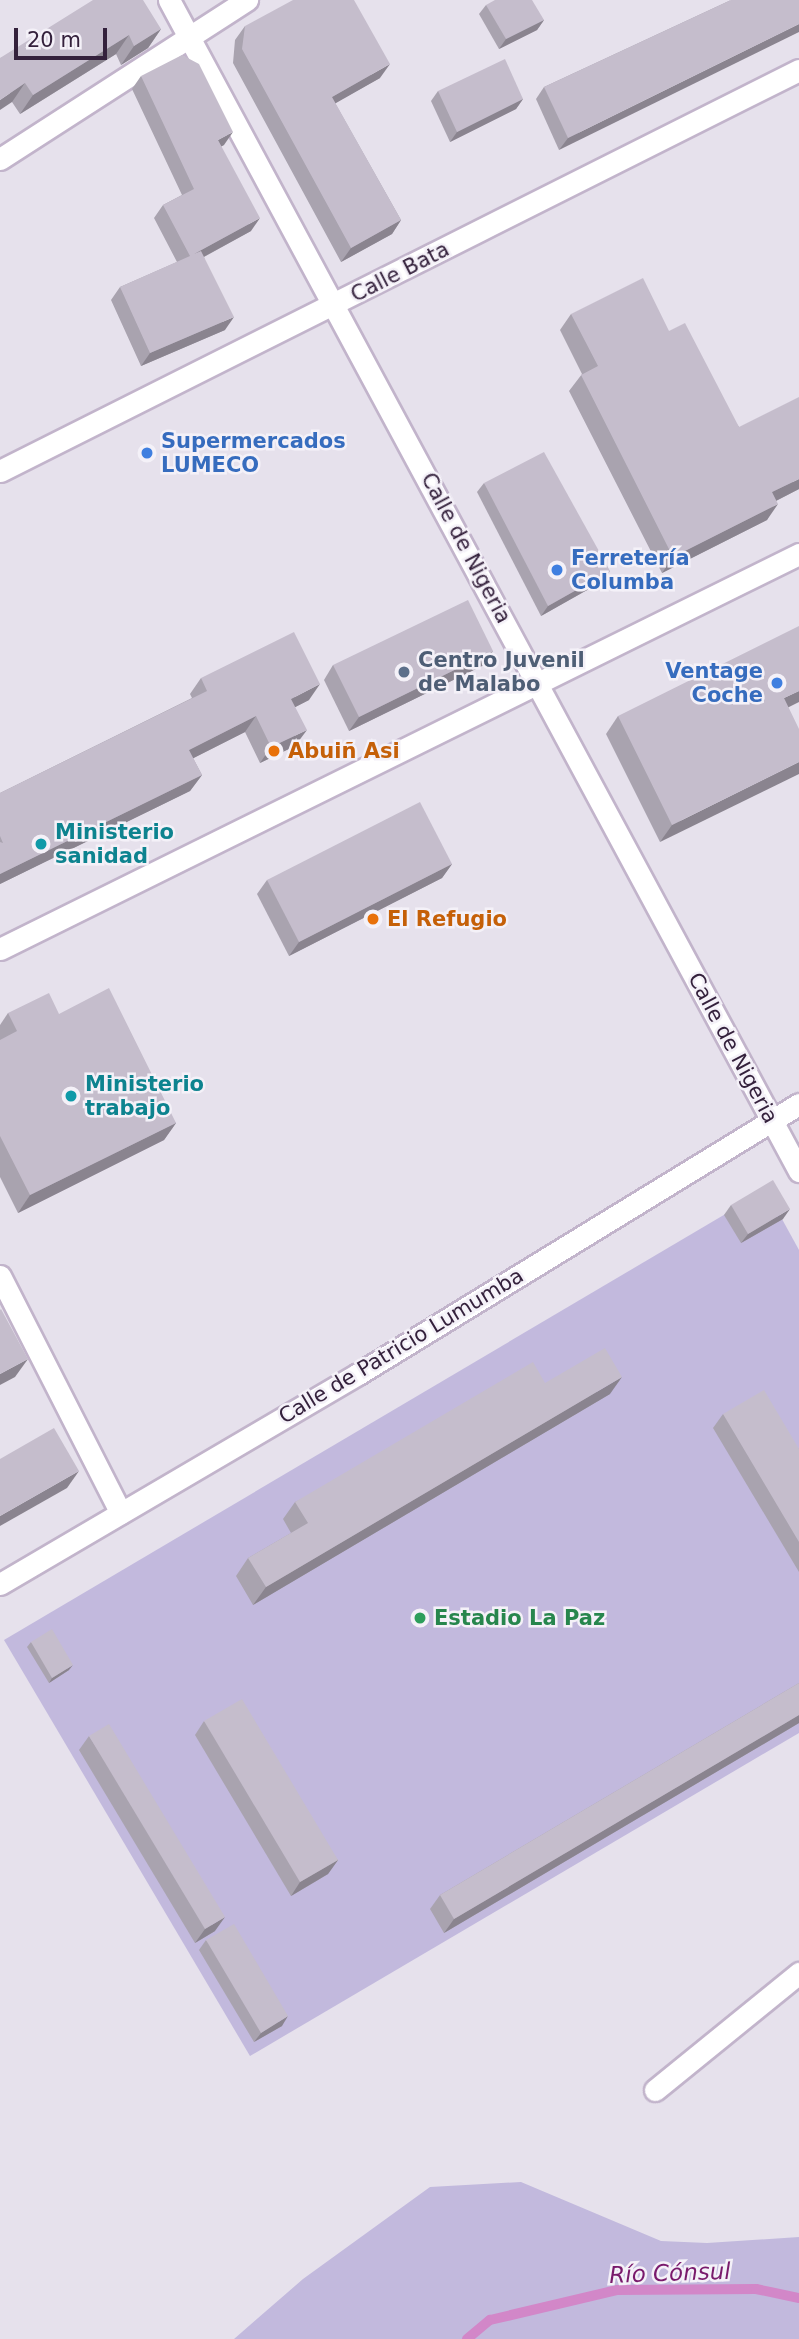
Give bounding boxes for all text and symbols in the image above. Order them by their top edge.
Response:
scale bar [18,14,110,58]
text: 20 m [27,28,81,52]
street label: Calle Bata [347,236,453,308]
place label: Supermercados LUMECO [161,428,346,478]
marker: Supermercados LUMECO [139,445,155,461]
street label: Calle de Nigeria [416,468,516,628]
place label: Ferretería Columba [571,545,690,595]
marker: Ferretería Columba [549,562,565,578]
place label: Centro Juvenil de Malabo [418,647,585,697]
place label: Ventage Coche [665,658,763,708]
marker: Centro Juvenil de Malabo [396,664,412,680]
marker: Ventage Coche [769,675,785,691]
place label: Abuiñ Asi [288,738,400,764]
marker: Abuiñ Asi [266,743,282,759]
place label: Ministerio sanidad [55,819,174,869]
marker: Ministerio sanidad [33,836,49,852]
place label: El Refugio [387,906,507,932]
marker: El Refugio [365,911,381,927]
street label: Calle de Nigeria [683,968,783,1128]
place label: Ministerio trabajo [85,1071,204,1121]
marker: Ministerio trabajo [63,1088,79,1104]
street label: Calle de Patricio Lumumba [274,1263,528,1429]
place label: Estadio La Paz [434,1605,605,1631]
marker: Estadio La Paz [412,1610,428,1626]
water label: Río Cónsul [609,2257,731,2289]

